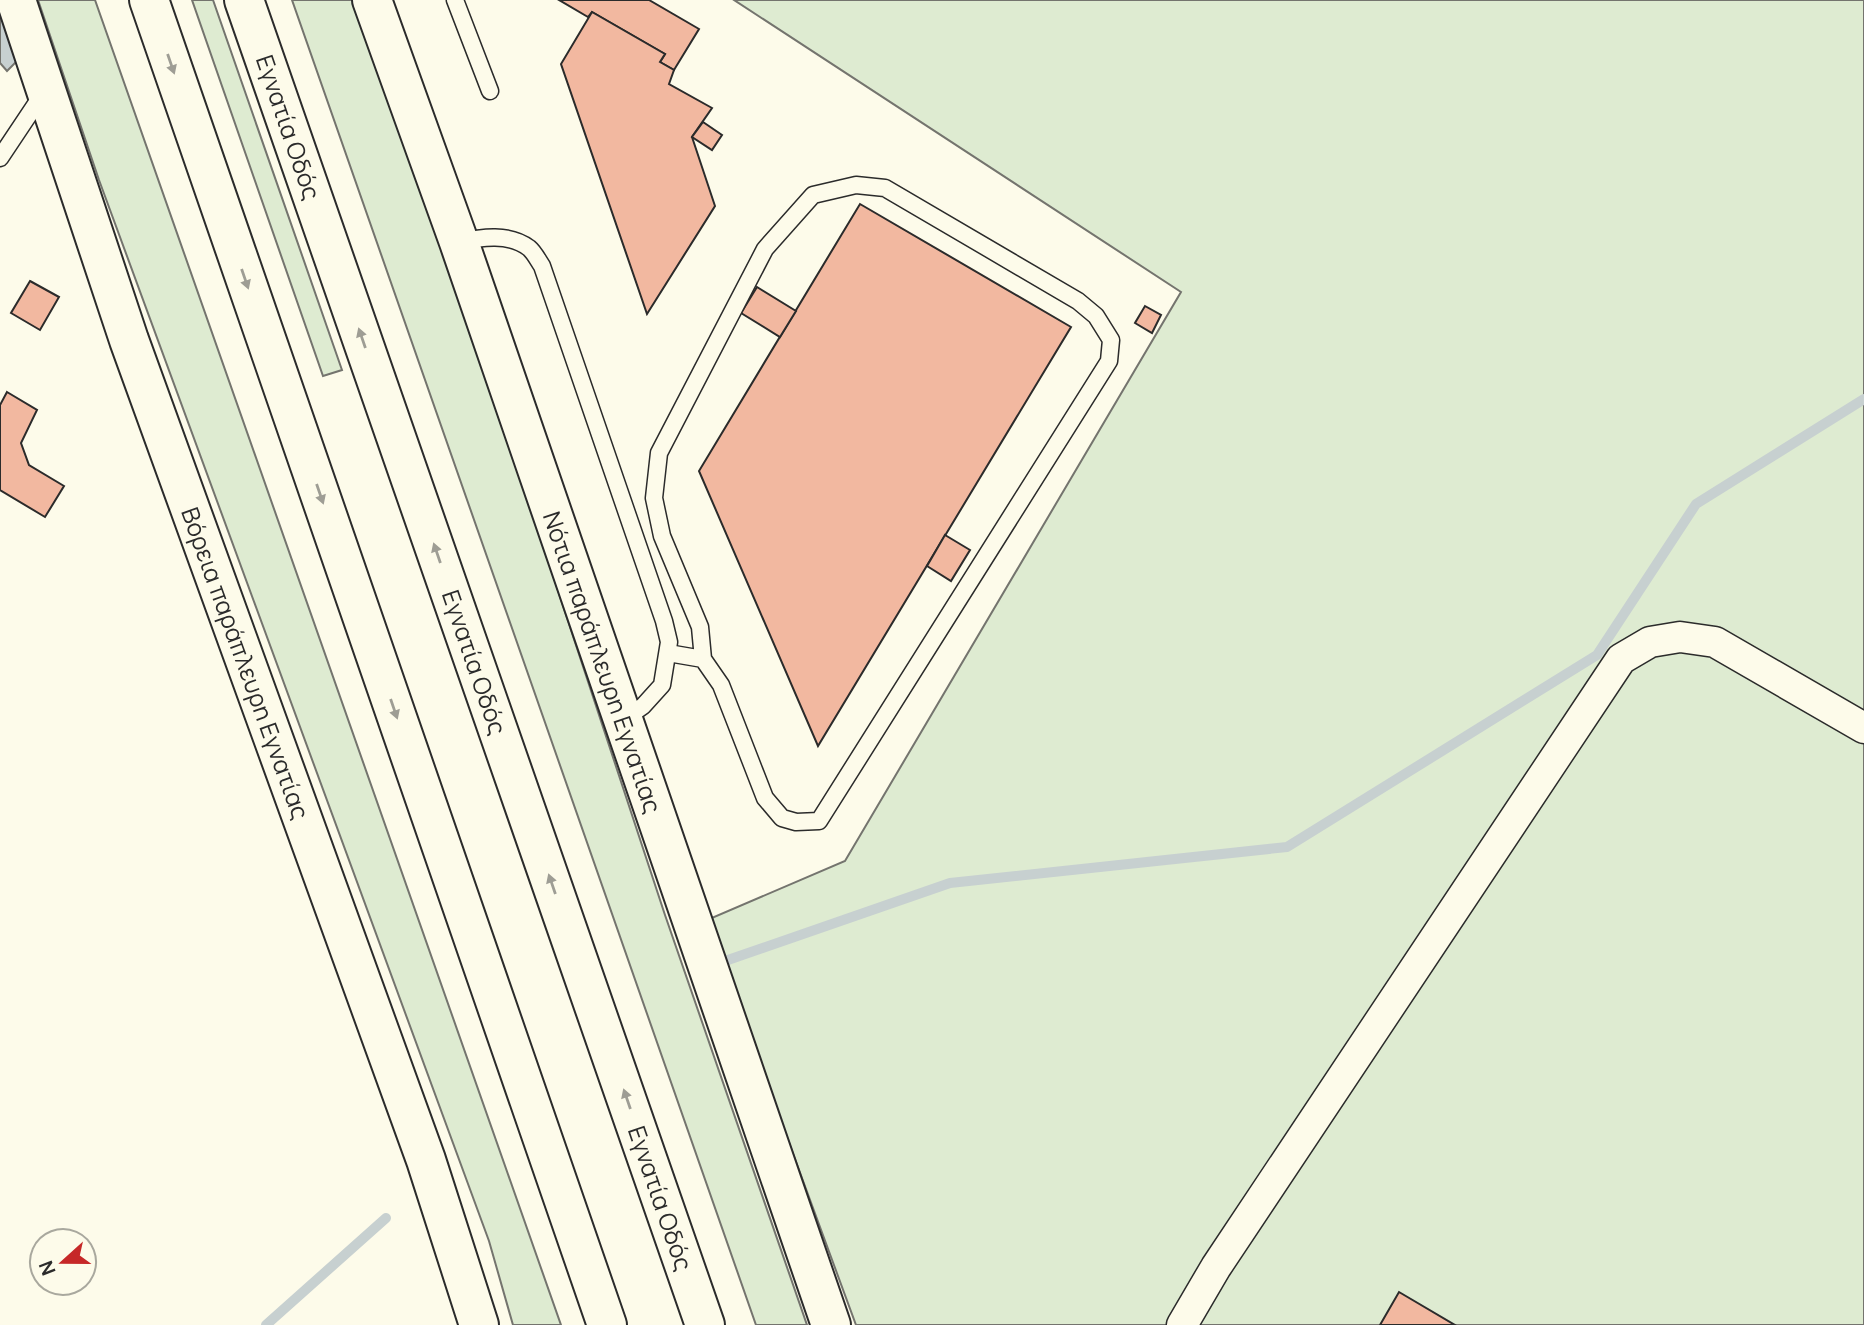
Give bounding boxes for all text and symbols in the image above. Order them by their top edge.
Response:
street label: Εγνατία Οδός [249,50,329,204]
one-way arrow [166,54,177,75]
one-way arrow [240,269,251,290]
one-way arrow [356,328,367,349]
one-way arrow [315,484,326,505]
street label: Βόρεια παράπλευρη Εγνατίας [174,502,318,824]
street label: Νότια παράπλευρη Εγνατίας [536,507,670,817]
one-way arrow [431,543,442,564]
street label: Εγνατία Οδός [435,585,515,739]
one-way arrow [389,699,400,720]
one-way arrow [546,873,557,894]
one-way arrow [621,1088,632,1109]
street label: Εγνατία Οδός [621,1121,701,1275]
north arrow [28,1227,98,1297]
text: N [33,1257,62,1279]

